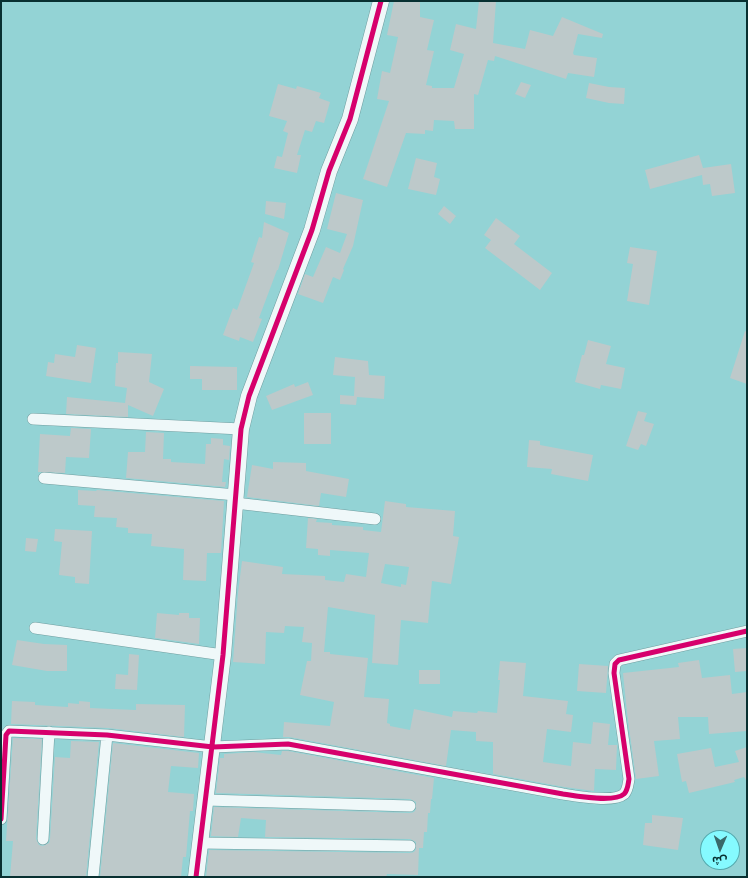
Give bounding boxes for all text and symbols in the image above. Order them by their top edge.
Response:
north arrow [700,830,740,870]
text: ش [712,854,727,868]

